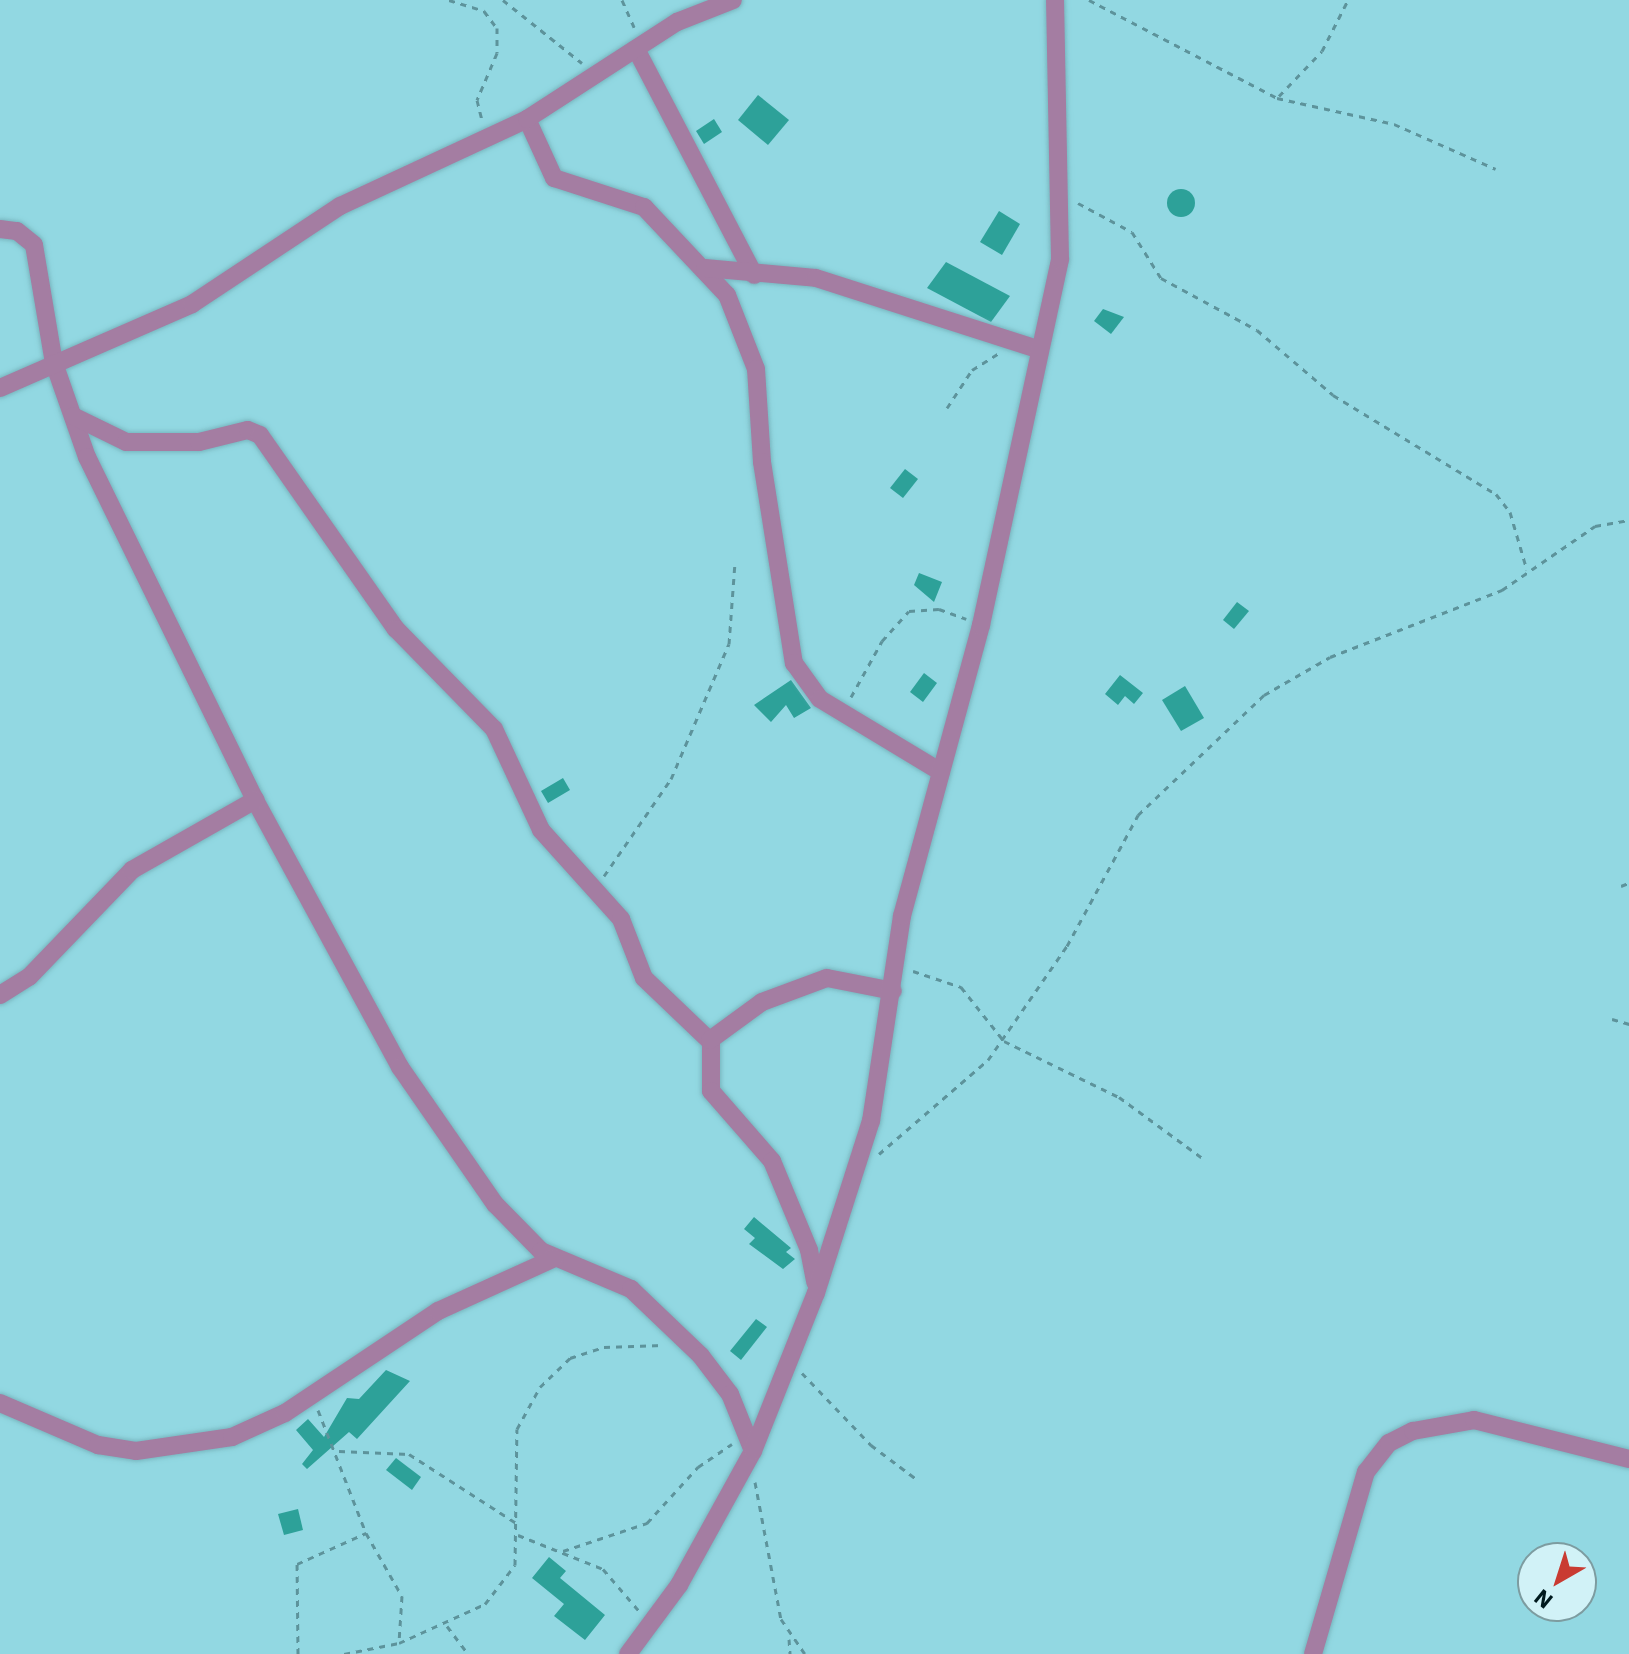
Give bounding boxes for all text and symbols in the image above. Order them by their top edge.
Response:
north arrow [1517,1542,1597,1622]
text: N [1528,1583,1558,1616]

